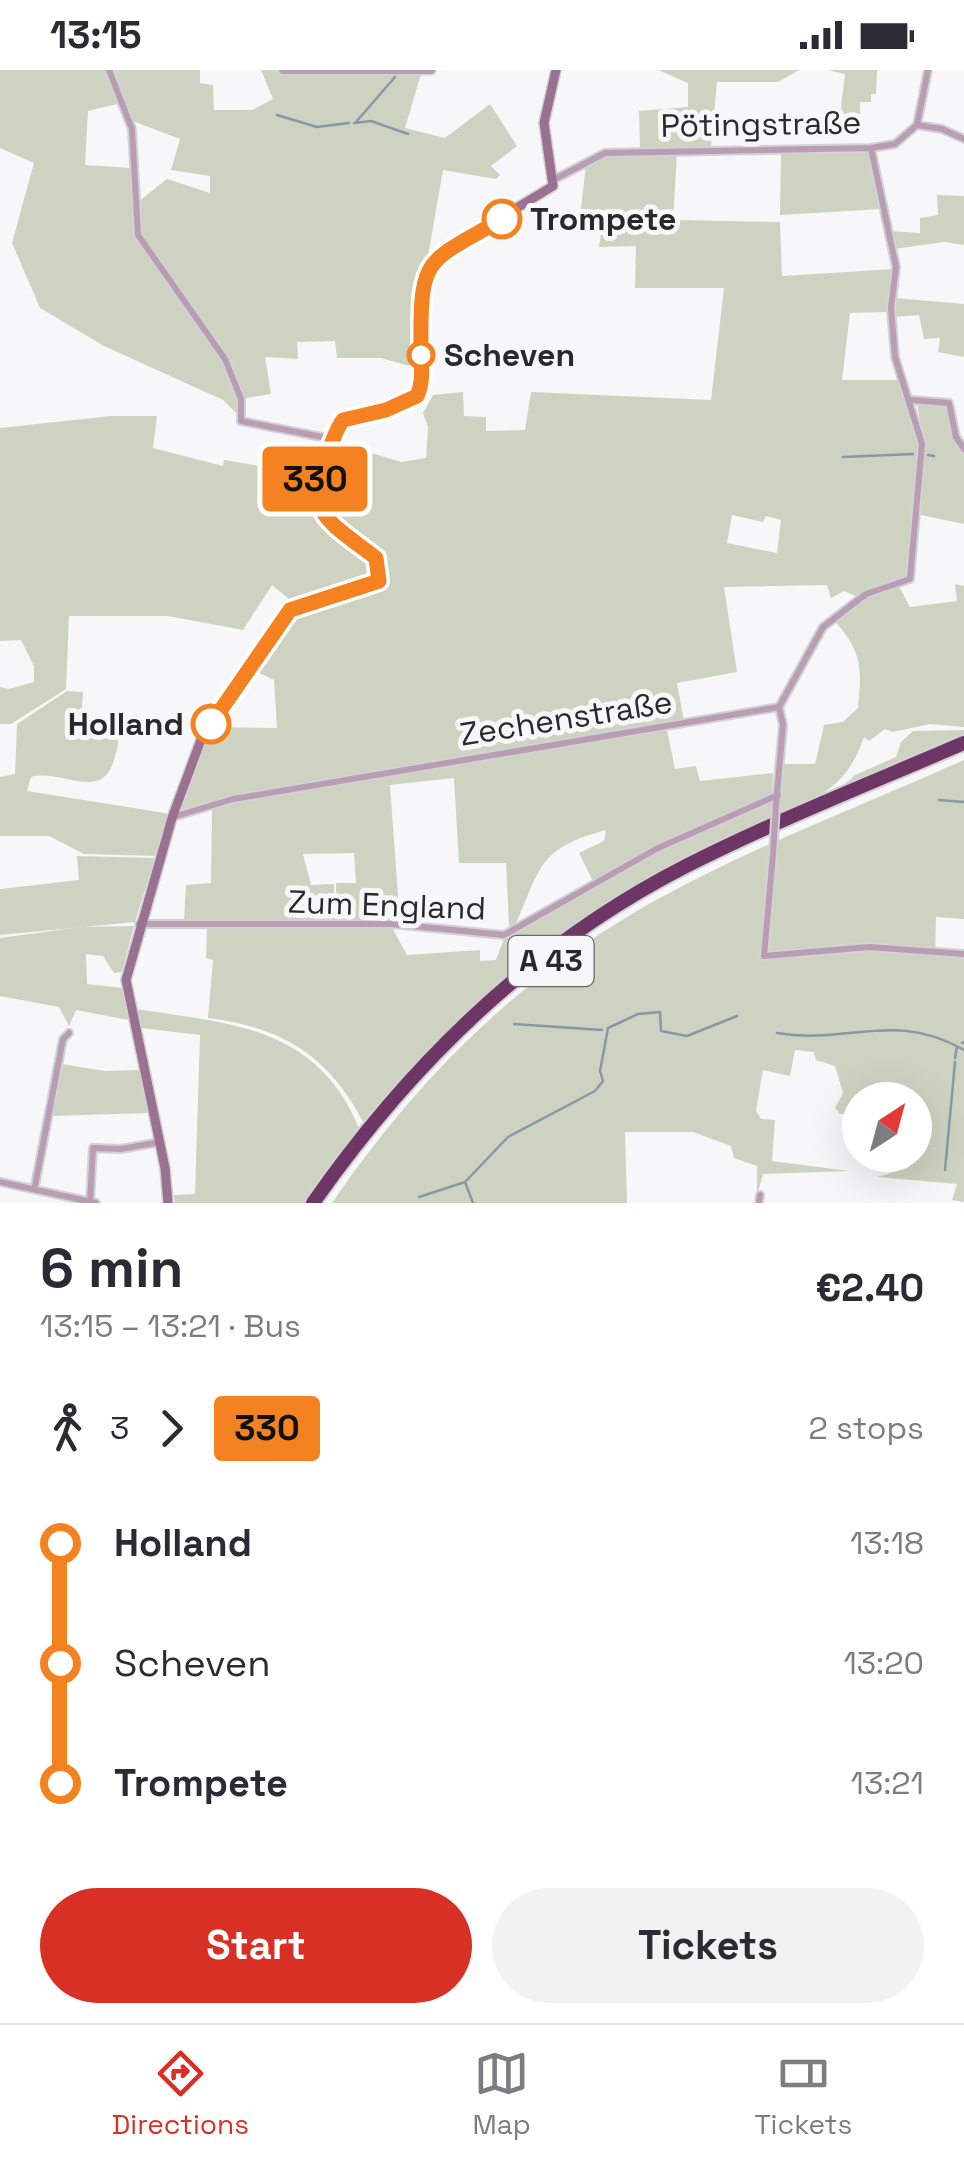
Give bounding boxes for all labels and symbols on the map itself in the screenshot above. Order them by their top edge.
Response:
street label: Pötingstraße [660,102,862,146]
place label: Trompete [530,199,677,239]
marker: Trompete [483,200,521,238]
place label: Scheven [444,335,575,375]
marker: Scheven [408,342,434,368]
line badge: 330 [258,446,372,512]
street label: Zechenstraße [457,681,675,755]
place label: Holland [68,704,184,744]
marker: Holland [192,705,230,743]
street label: Zum England [287,882,487,928]
road number: A 43 [508,936,594,986]
north arrow [842,1082,932,1172]

